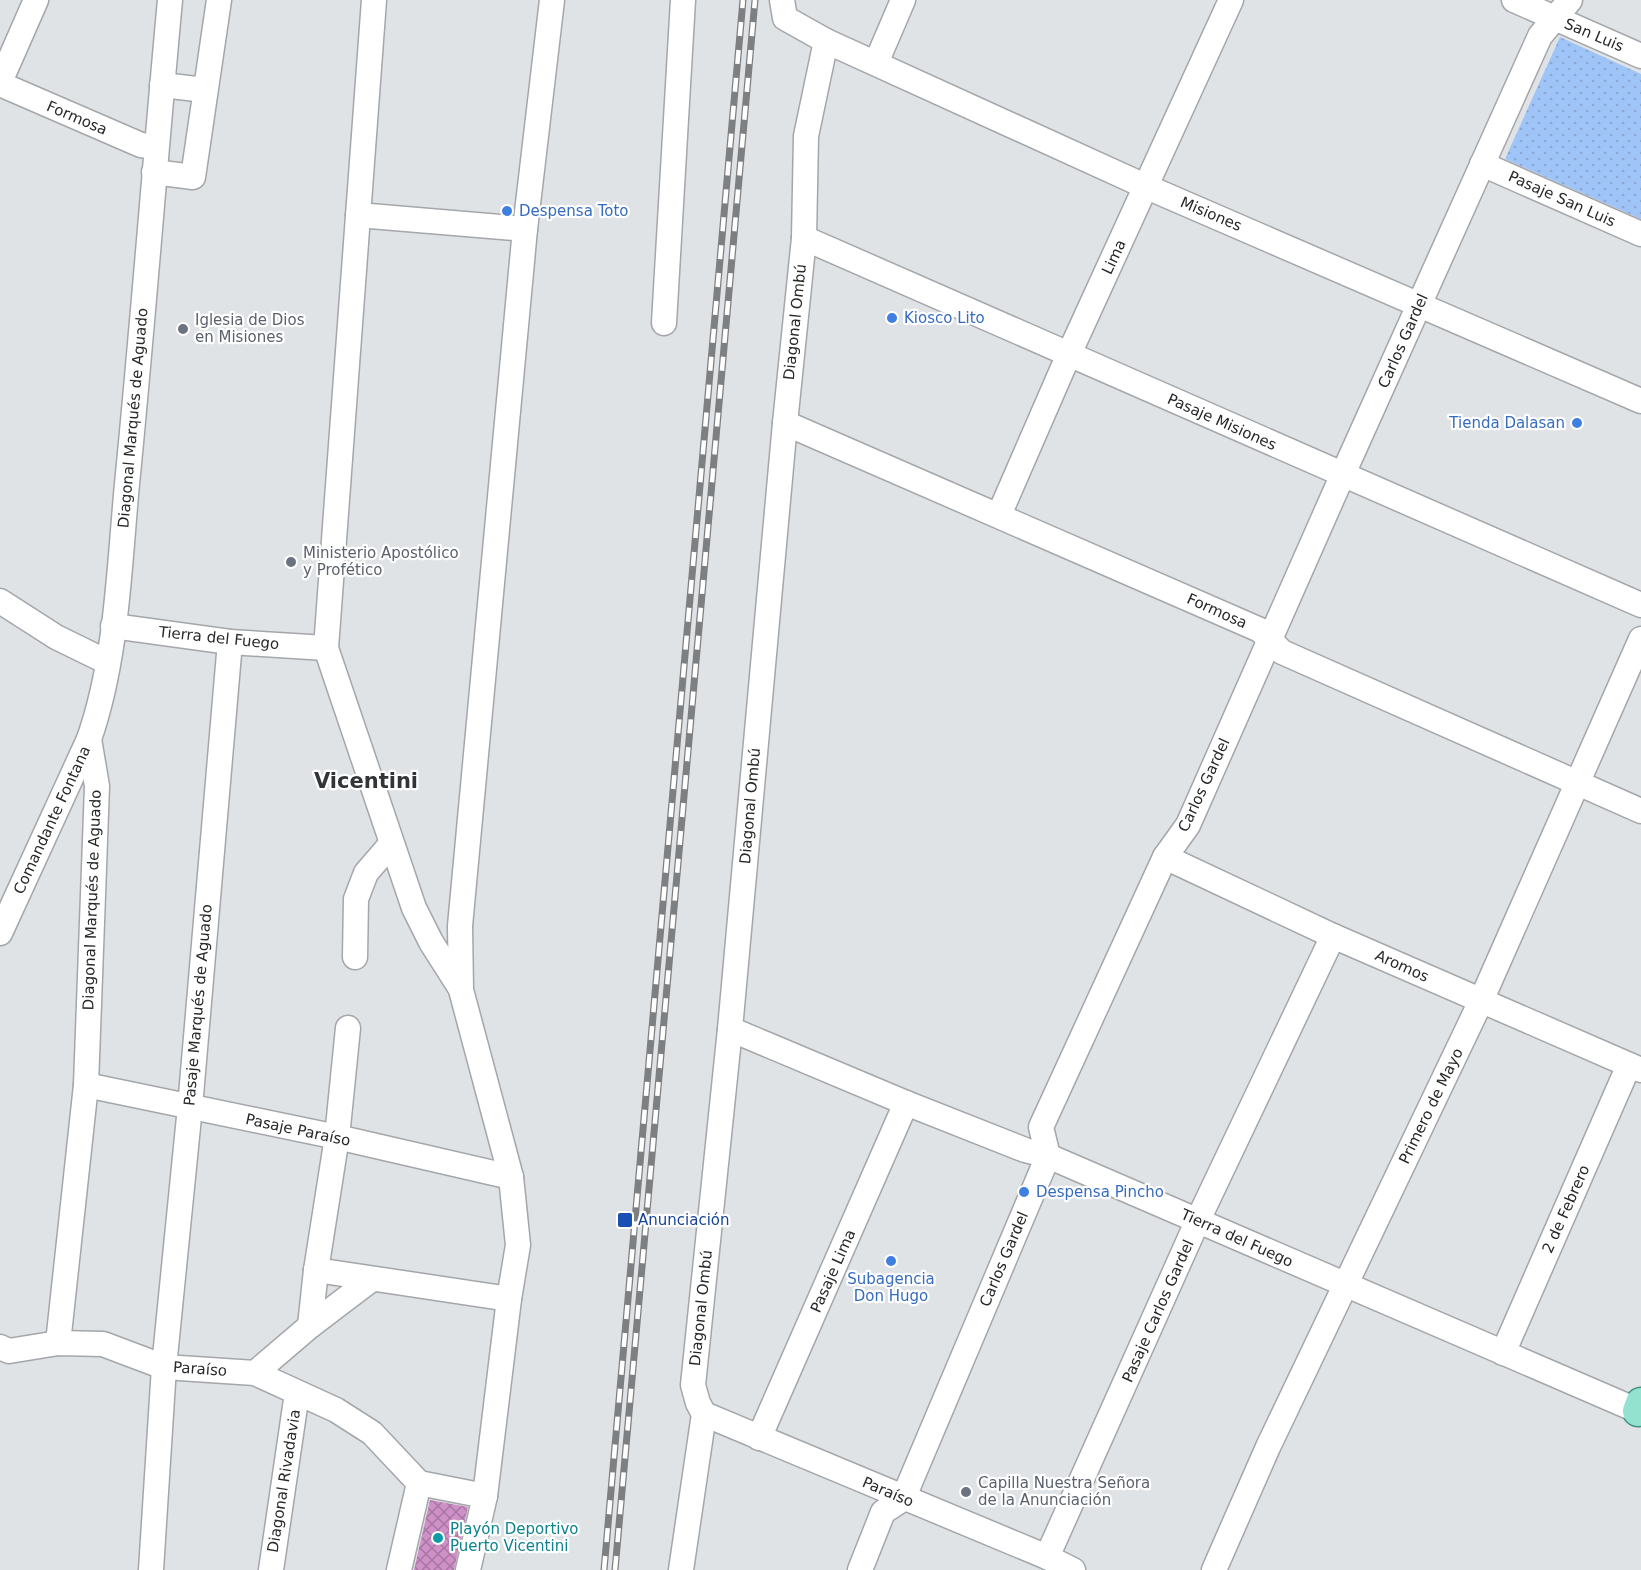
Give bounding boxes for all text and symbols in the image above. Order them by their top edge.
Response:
street label: San Luis [1562,14,1626,56]
street label: Formosa [44,97,110,139]
street label: Pasaje San Luis [1506,167,1618,231]
street label: Misiones [1178,193,1245,235]
place label: Despensa Toto [519,202,628,220]
marker: Despensa Toto [500,204,514,218]
street label: Lima [1098,237,1130,277]
street label: Diagonal Ombú [780,263,810,381]
street label: Carlos Gardel [1374,291,1432,391]
street label: Diagonal Marqués de Aguado [114,307,152,529]
place label: Kiosco Lito [904,309,985,327]
place label: Iglesia de Dios en Misiones [195,311,305,346]
marker: Kiosco Lito [885,311,899,325]
marker: Iglesia de Dios en Misiones [176,322,190,336]
street label: Pasaje Misiones [1165,390,1280,454]
place label: Tienda Dalasan [1448,414,1565,432]
marker: Tienda Dalasan [1570,416,1584,430]
place label: Ministerio Apostólico y Profético [303,544,459,579]
marker: Ministerio Apostólico y Profético [284,555,298,569]
street label: Formosa [1184,590,1250,632]
street label: Tierra del Fuego [157,623,280,653]
street label: Carlos Gardel [1174,735,1234,835]
street label: Comandante Fontana [10,743,94,897]
street label: Diagonal Ombú [736,747,764,865]
district label: Vicentini [314,769,418,793]
street label: Diagonal Marqués de Aguado [79,789,105,1011]
street label: Pasaje Marqués de Aguado [180,903,216,1107]
street label: Aromos [1372,946,1432,986]
street label: Primero de Mayo [1395,1045,1467,1167]
street label: Pasaje Paraíso [244,1110,352,1150]
street label: 2 de Febrero [1539,1162,1593,1256]
place label: Despensa Pincho [1036,1183,1164,1201]
marker: Despensa Pincho [1017,1185,1031,1199]
street label: Tierra del Fuego [1177,1205,1296,1271]
street label: Carlos Gardel [976,1209,1032,1309]
marker: Anunciación [616,1211,634,1229]
place label: Anunciación [638,1211,730,1229]
street label: Pasaje Lima [807,1227,859,1315]
street label: Pasaje Carlos Gardel [1118,1237,1198,1385]
street label: Diagonal Ombú [686,1249,716,1367]
marker: Subagencia Don Hugo [884,1254,898,1268]
place label: Subagencia Don Hugo [847,1270,935,1305]
street label: Paraíso [172,1358,228,1380]
street label: Diagonal Rivadavia [264,1408,304,1554]
street label: Paraíso [860,1473,916,1511]
place label: Capilla Nuestra Señora de la Anunciación [978,1474,1150,1509]
marker: Capilla Nuestra Señora de la Anunciación [959,1485,973,1499]
place label: Playón Deportivo Puerto Vicentini [450,1520,578,1555]
marker: Playón Deportivo Puerto Vicentini [431,1531,445,1545]

